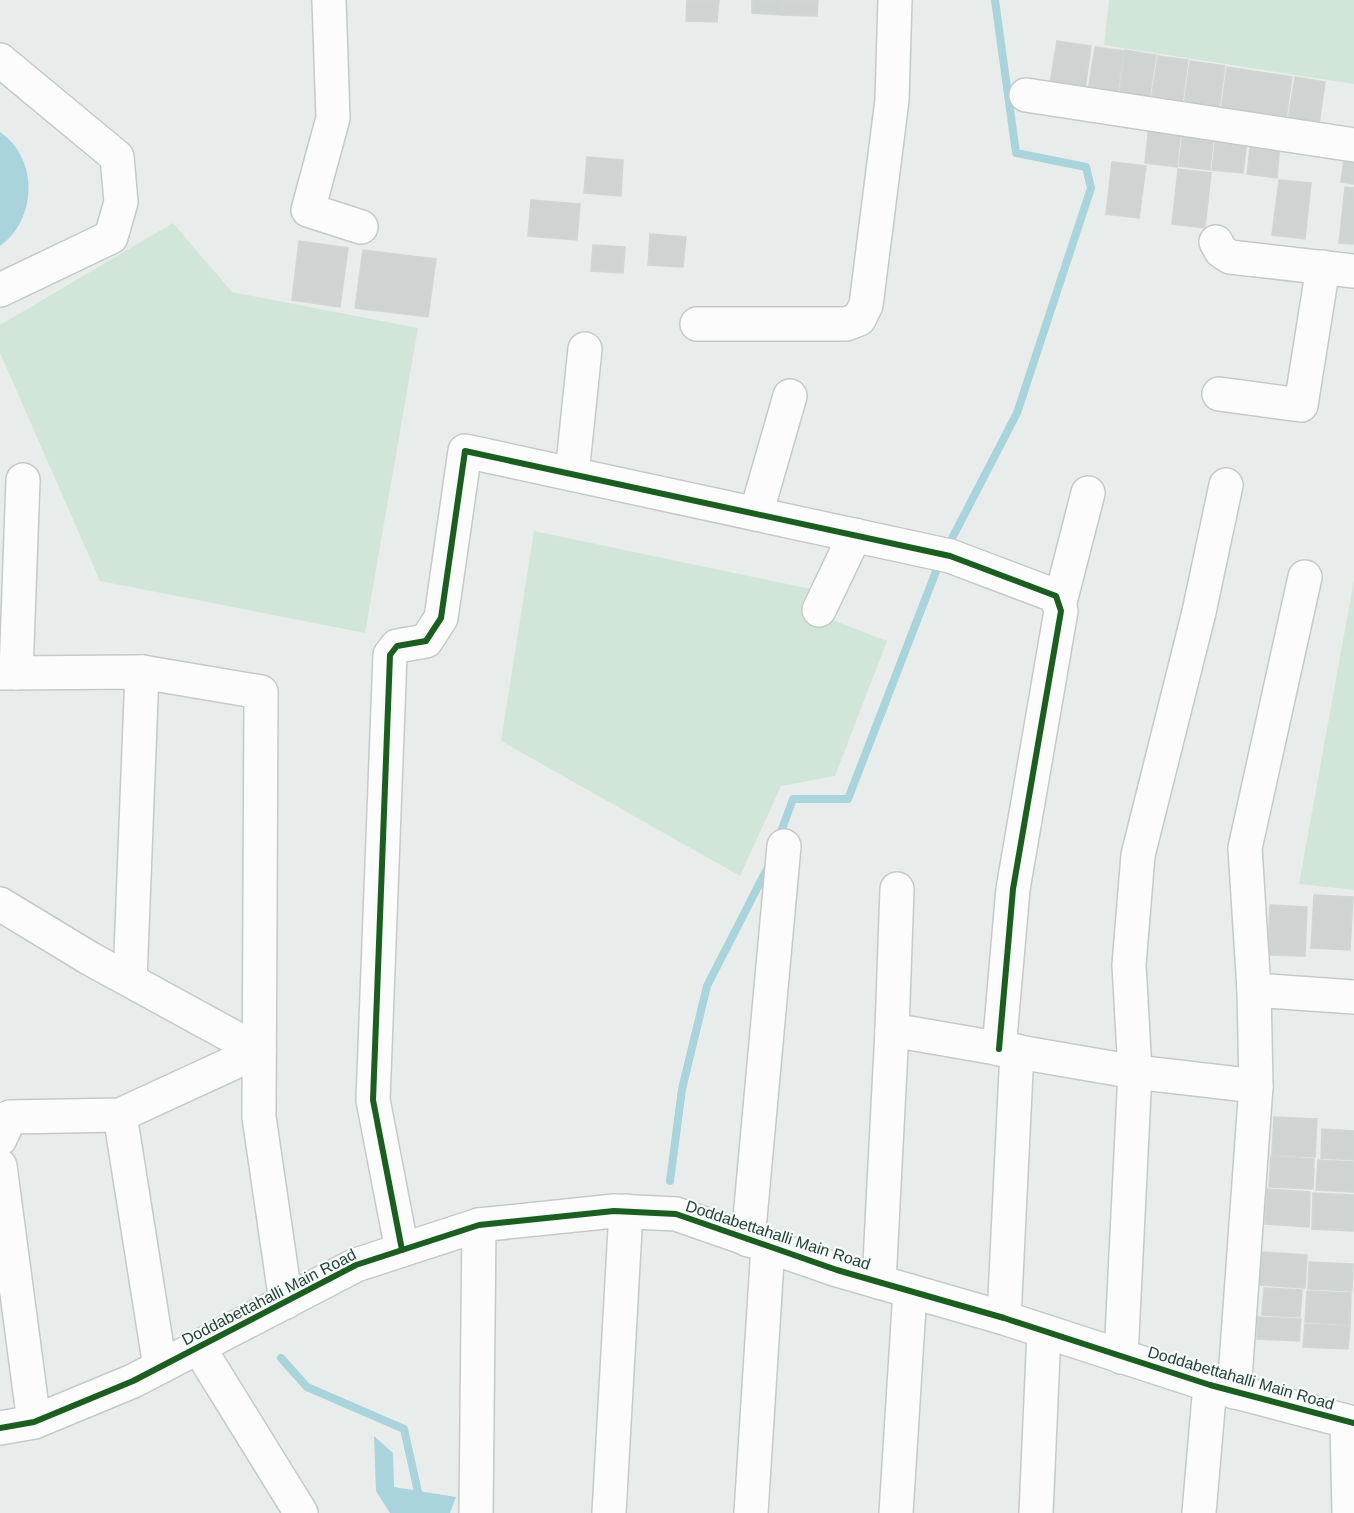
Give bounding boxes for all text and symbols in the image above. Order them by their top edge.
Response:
street label: Doddabettahalli Main Road [684,1197,872,1273]
street label: Doddabettahalli Main Road [179,1246,359,1348]
street label: Doddabettahalli Main Road [1146,1343,1336,1413]

